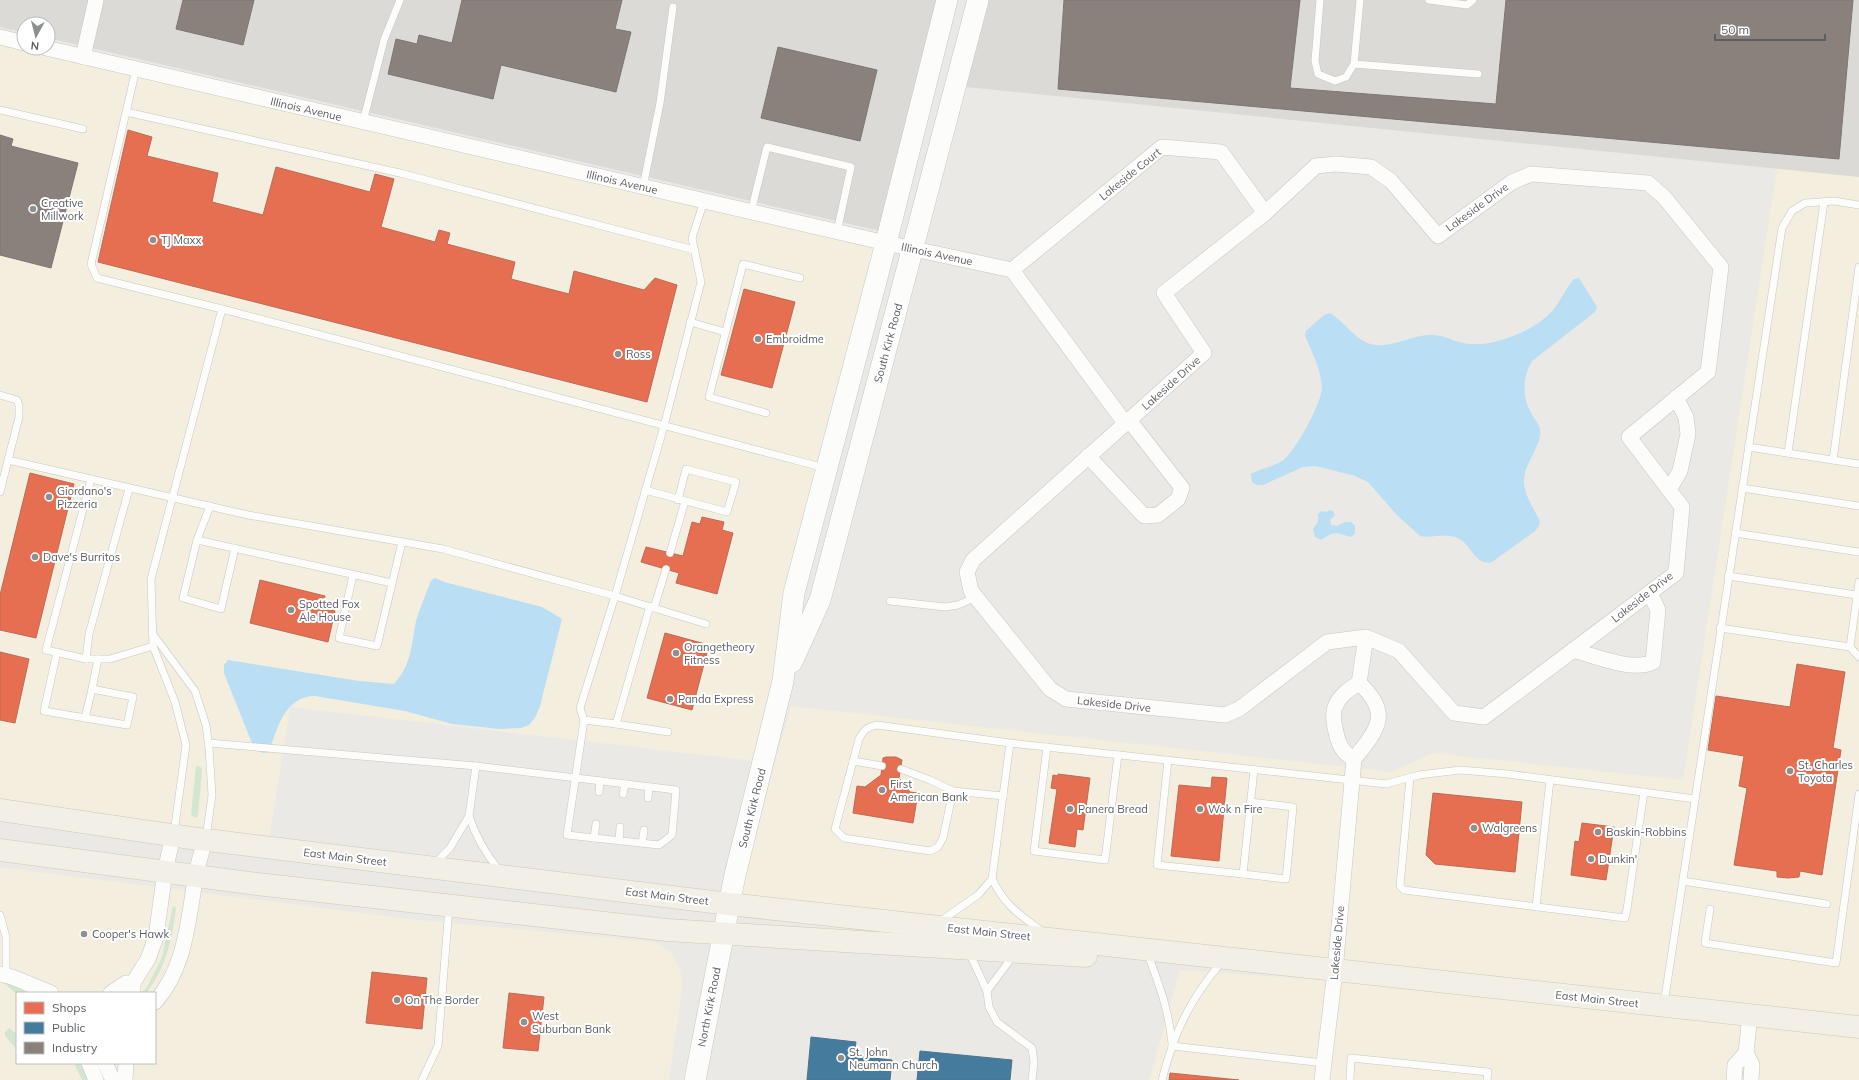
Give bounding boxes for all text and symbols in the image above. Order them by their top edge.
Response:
north arrow [16,16,56,56]
scale bar [1715,16,1825,42]
text: 50 m [1721,22,1749,37]
text: N [30,38,40,53]
street label: Illinois Avenue [269,94,343,124]
street label: Lakeside Court [1096,145,1164,203]
street label: Illinois Avenue [585,167,659,197]
street label: Lakeside Drive [1443,180,1511,234]
place label: Creative Millwork [41,196,84,223]
marker: Creative Millwork [28,204,38,214]
place label: TJ Maxx [161,233,201,247]
marker: TJ Maxx [148,235,158,245]
street label: Illinois Avenue [900,240,974,268]
street label: South Kirk Road [871,302,905,384]
place label: Embroidme [766,332,824,346]
marker: Embroidme [753,334,763,344]
place label: Ross [626,347,651,361]
marker: Ross [613,349,623,359]
street label: Lakeside Drive [1139,353,1203,413]
place label: Giordano's Pizzeria [57,484,112,511]
marker: Giordano's Pizzeria [44,492,54,502]
place label: Dave's Burritos [43,550,120,564]
marker: Dave's Burritos [30,552,40,562]
street label: Lakeside Drive [1608,569,1676,625]
place label: Spotted Fox Ale House [299,597,360,624]
marker: Spotted Fox Ale House [286,605,296,615]
place label: Orangetheory Fitness [684,640,755,667]
marker: Orangetheory Fitness [671,648,681,658]
place label: Panda Express [678,692,754,706]
street label: Lakeside Drive [1076,693,1152,715]
marker: Panda Express [665,694,675,704]
place label: St. Charles Toyota [1798,758,1853,785]
marker: St. Charles Toyota [1785,766,1795,776]
street label: South Kirk Road [735,767,769,849]
place label: First American Bank [890,777,968,804]
marker: First American Bank [877,785,887,795]
place label: Panera Bread [1078,802,1148,816]
place label: Wok n Fire [1208,802,1262,816]
marker: Panera Bread [1065,804,1075,814]
marker: Wok n Fire [1195,804,1205,814]
place label: Walgreens [1482,821,1537,835]
marker: Walgreens [1469,823,1479,833]
place label: Baskin-Robbins [1606,825,1686,839]
marker: Baskin-Robbins [1593,827,1603,837]
street label: East Main Street [303,845,387,869]
place label: Dunkin' [1599,852,1637,866]
marker: Dunkin' [1586,854,1596,864]
street label: East Main Street [625,884,709,908]
street label: Lakeside Drive [1327,905,1347,981]
street label: East Main Street [947,921,1031,943]
place label: Cooper's Hawk [92,927,170,941]
marker: Cooper's Hawk [79,929,89,939]
street label: North Kirk Road [694,966,724,1048]
street label: East Main Street [1555,988,1639,1010]
legend [16,992,156,1064]
place label: On The Border [405,993,479,1007]
marker: On The Border [392,995,402,1005]
text: Shops [52,1000,87,1015]
place label: West Suburban Bank [532,1009,611,1036]
marker: West Suburban Bank [519,1017,529,1027]
text: Public [52,1020,86,1035]
text: Industry [52,1040,98,1055]
place label: St. John Neumann Church [849,1045,938,1072]
marker: St. John Neumann Church [836,1053,846,1063]

